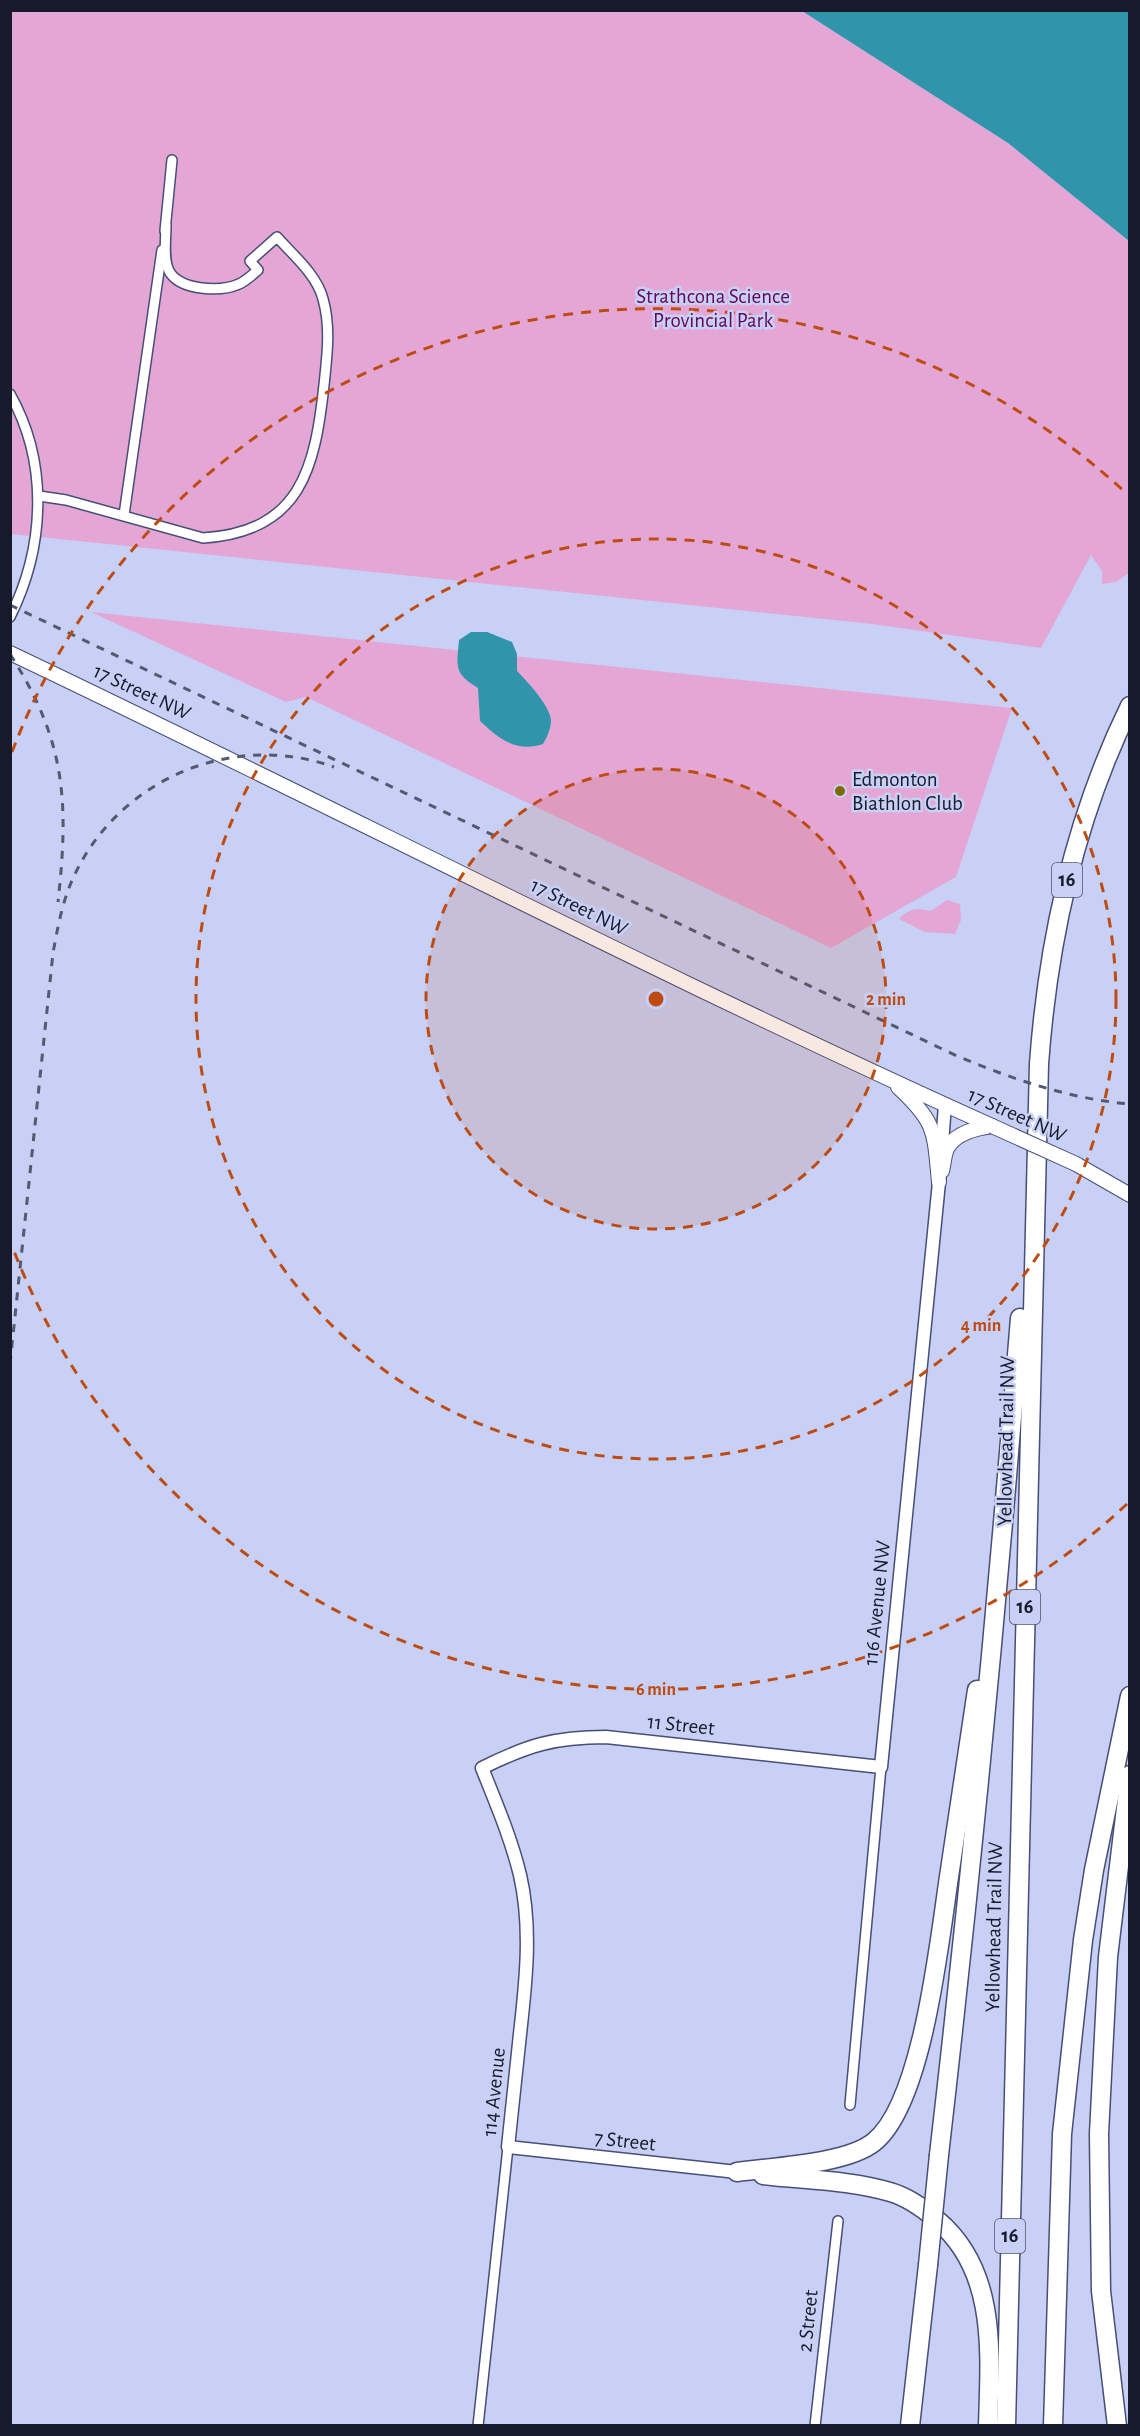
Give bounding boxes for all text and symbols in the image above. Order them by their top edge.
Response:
park label: Strathcona Science Provincial Park [636,286,790,331]
street label: 17 Street NW [90,660,194,724]
place label: Edmonton Biathlon Club [852,769,963,814]
marker: Edmonton Biathlon Club [833,784,847,798]
road number: 16 [1052,863,1082,897]
street label: 17 Street NW [527,875,631,940]
centre of rings [646,989,666,1009]
text: 2 min [866,991,906,1009]
street label: 17 Street NW [965,1084,1069,1146]
text: 4 min [961,1317,1001,1335]
street label: Yellowhead Trail NW [994,1355,1018,1526]
street label: 116 Avenue NW [860,1539,894,1666]
road number: 16 [1010,1590,1040,1624]
text: 6 min [636,1681,676,1699]
street label: 11 Street [646,1711,716,1739]
street label: Yellowhead Trail NW [982,1841,1006,2012]
street label: 114 Avenue [479,2047,509,2137]
street label: 7 Street [593,2127,657,2155]
road number: 16 [995,2219,1025,2253]
street label: 2 Street [794,2289,822,2353]

